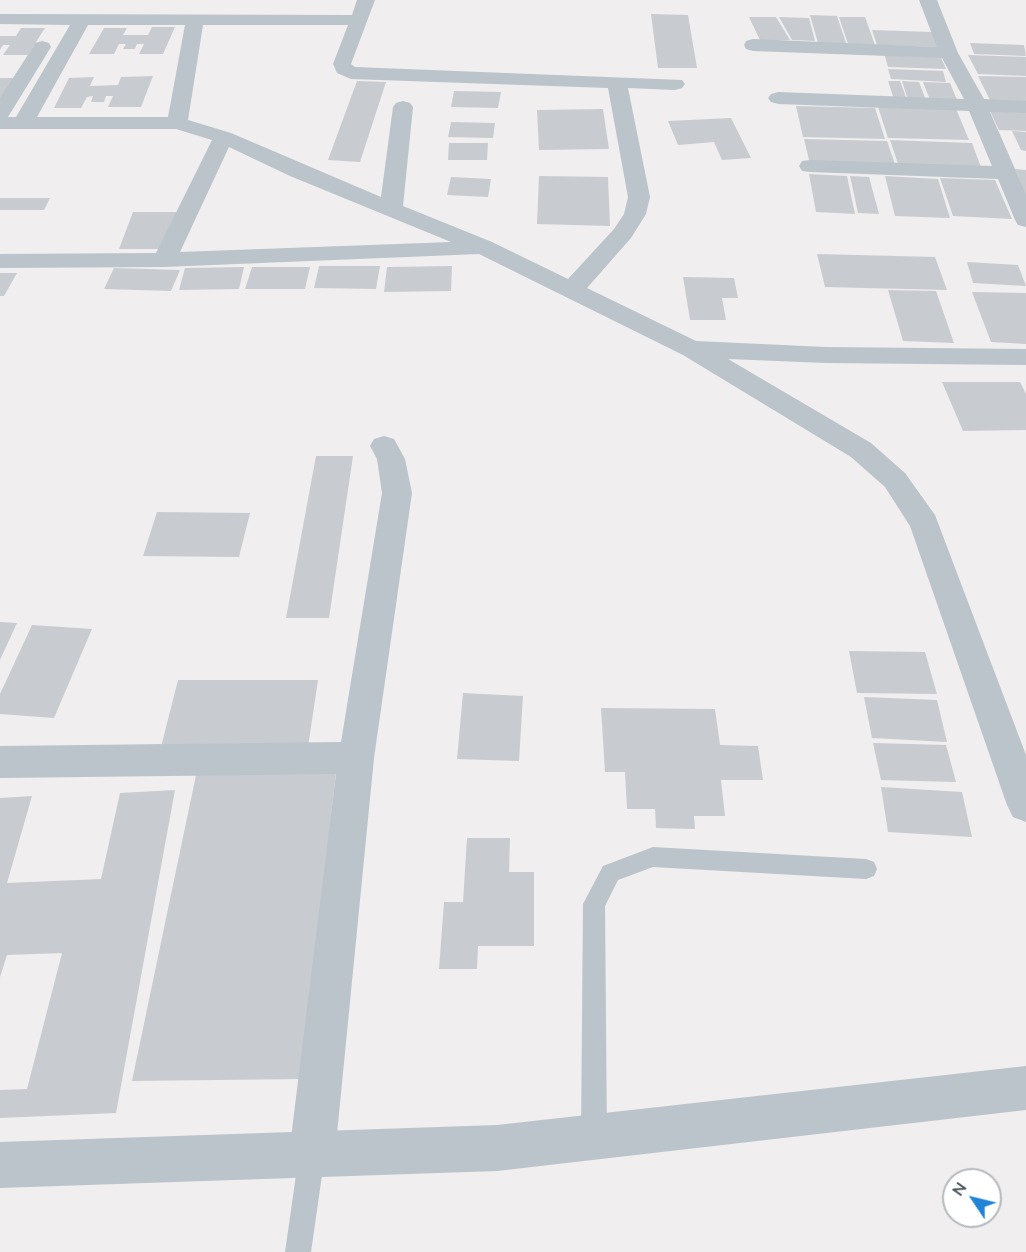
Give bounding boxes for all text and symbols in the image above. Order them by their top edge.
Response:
north arrow [942,1168,1002,1228]
text: N [947,1178,971,1200]

